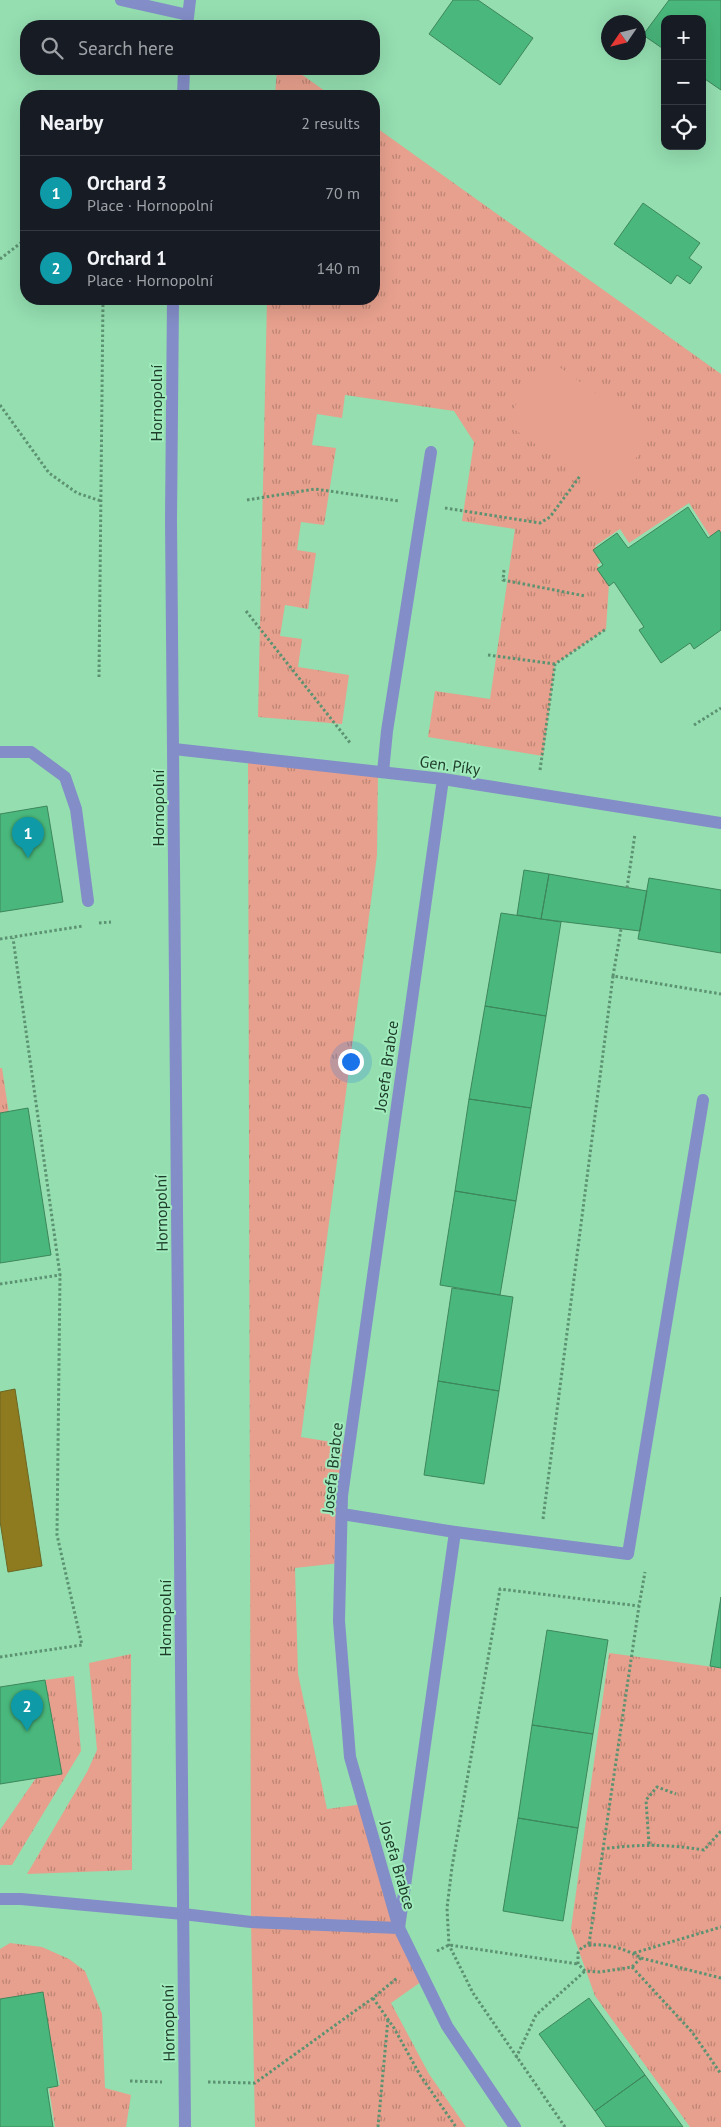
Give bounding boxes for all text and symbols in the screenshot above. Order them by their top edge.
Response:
north arrow [601,15,646,60]
map controls [661,15,706,150]
button: + [661,15,706,60]
search box [20,20,380,75]
icon: search [38,34,66,62]
text: Search here [78,36,174,60]
button: − [661,60,706,105]
button: locate [661,105,706,150]
text: Nearby [40,109,103,136]
text: 2 results [301,113,360,133]
text: Orchard 3 [87,171,167,195]
text: 1 [51,183,61,203]
text: 70 m [325,183,360,203]
text: Place · Hornopolní [87,195,213,215]
text: Orchard 1 [87,246,167,270]
text: 2 [51,258,61,278]
text: 140 m [317,258,360,278]
text: Place · Hornopolní [87,270,213,290]
street label: Hornopolní [146,364,166,442]
street label: Gen. Píky [418,751,482,779]
street label: Hornopolní [148,769,168,847]
pin: 1 [12,817,44,858]
street label: Josefa Brabce [370,1019,402,1114]
your location [338,1049,364,1075]
street label: Hornopolní [150,1174,172,1252]
street label: Josefa Brabce [317,1421,347,1516]
street label: Hornopolní [155,1579,175,1657]
pin: 2 [11,1690,43,1731]
street label: Josefa Brabce [375,1817,420,1912]
street label: Hornopolní [157,1984,179,2062]

